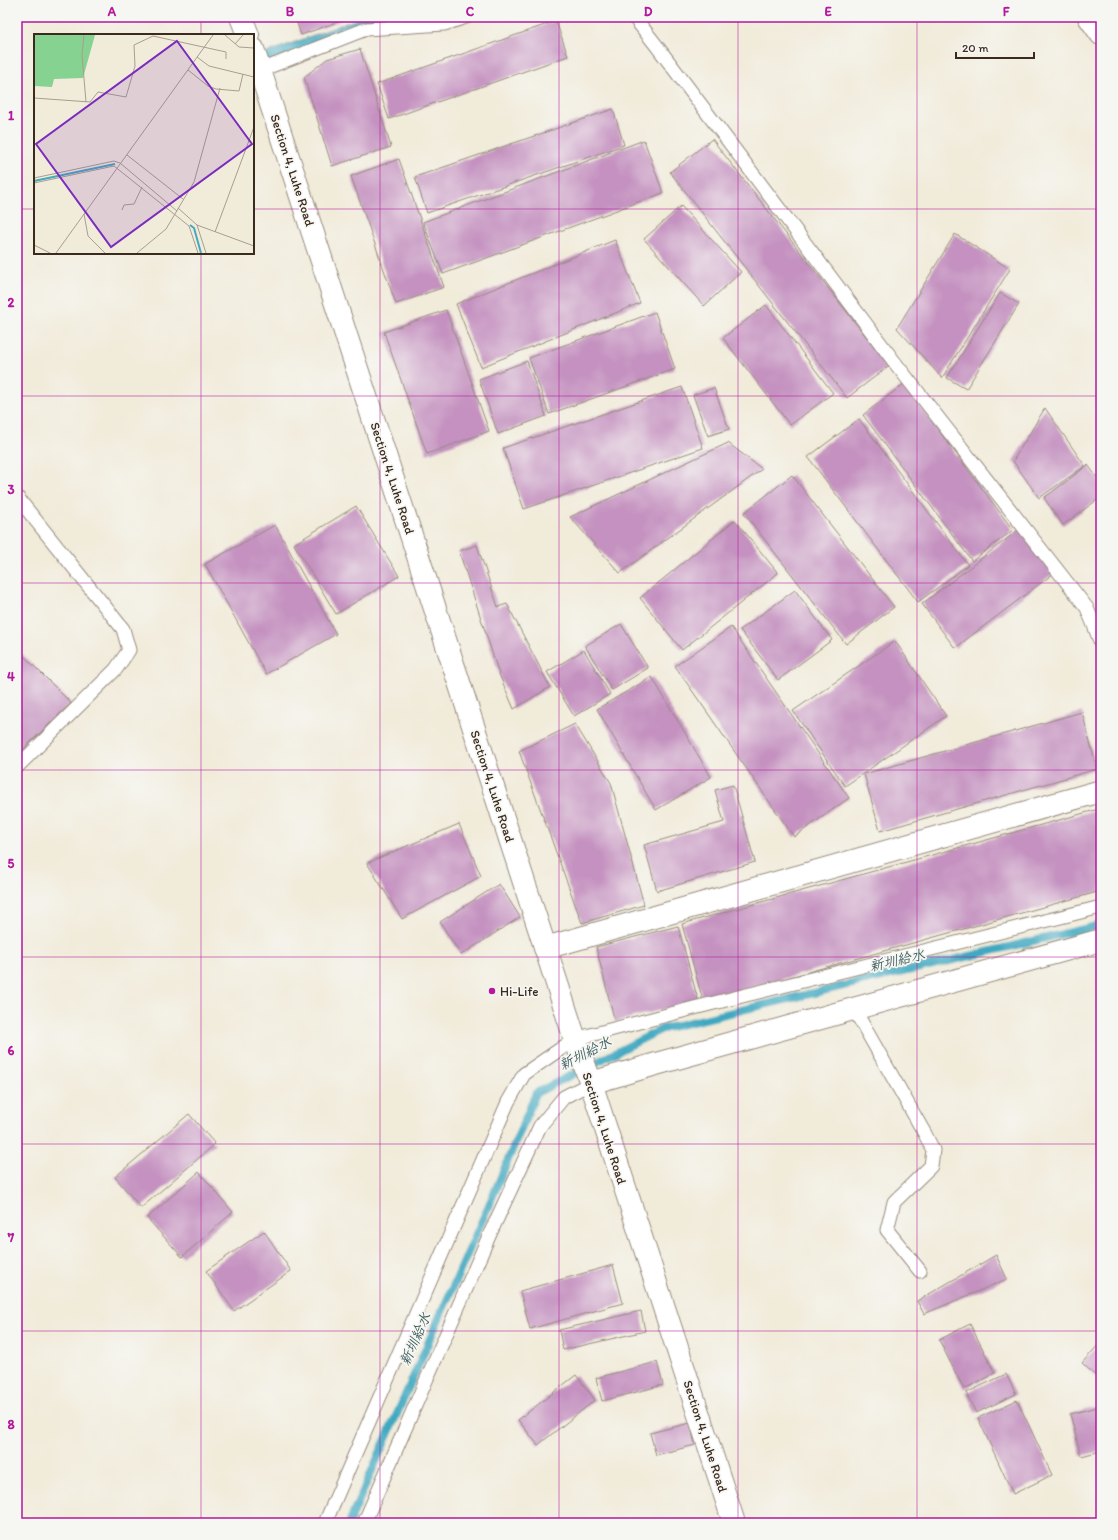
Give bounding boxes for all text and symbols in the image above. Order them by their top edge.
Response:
text: A [107,4,117,19]
text: B [286,4,295,19]
text: C [466,4,475,19]
text: D [644,4,653,19]
text: E [824,4,832,19]
text: F [1003,4,1010,19]
inset map [34,34,254,254]
scale bar [956,34,1034,60]
text: 20 m [962,41,989,55]
text: 1 [8,108,14,123]
street label: Section 4, Luhe Road [267,112,318,228]
text: 2 [8,295,15,310]
street label: Section 4, Luhe Road [367,420,418,536]
text: 3 [7,482,15,497]
text: 4 [7,669,15,684]
street label: Section 4, Luhe Road [467,728,518,844]
text: 5 [8,856,15,871]
water label: 新圳給水 [868,946,927,975]
place label: Hi-Life [500,984,539,999]
marker: Hi-Life [487,986,497,996]
water label: 新圳給水 [556,1033,615,1074]
text: 6 [8,1043,15,1058]
street label: Section 4, Luhe Road [579,1070,630,1186]
text: 7 [7,1230,15,1245]
water label: 新圳給水 [396,1309,435,1368]
street label: Section 4, Luhe Road [680,1378,731,1494]
text: 8 [7,1417,15,1432]

